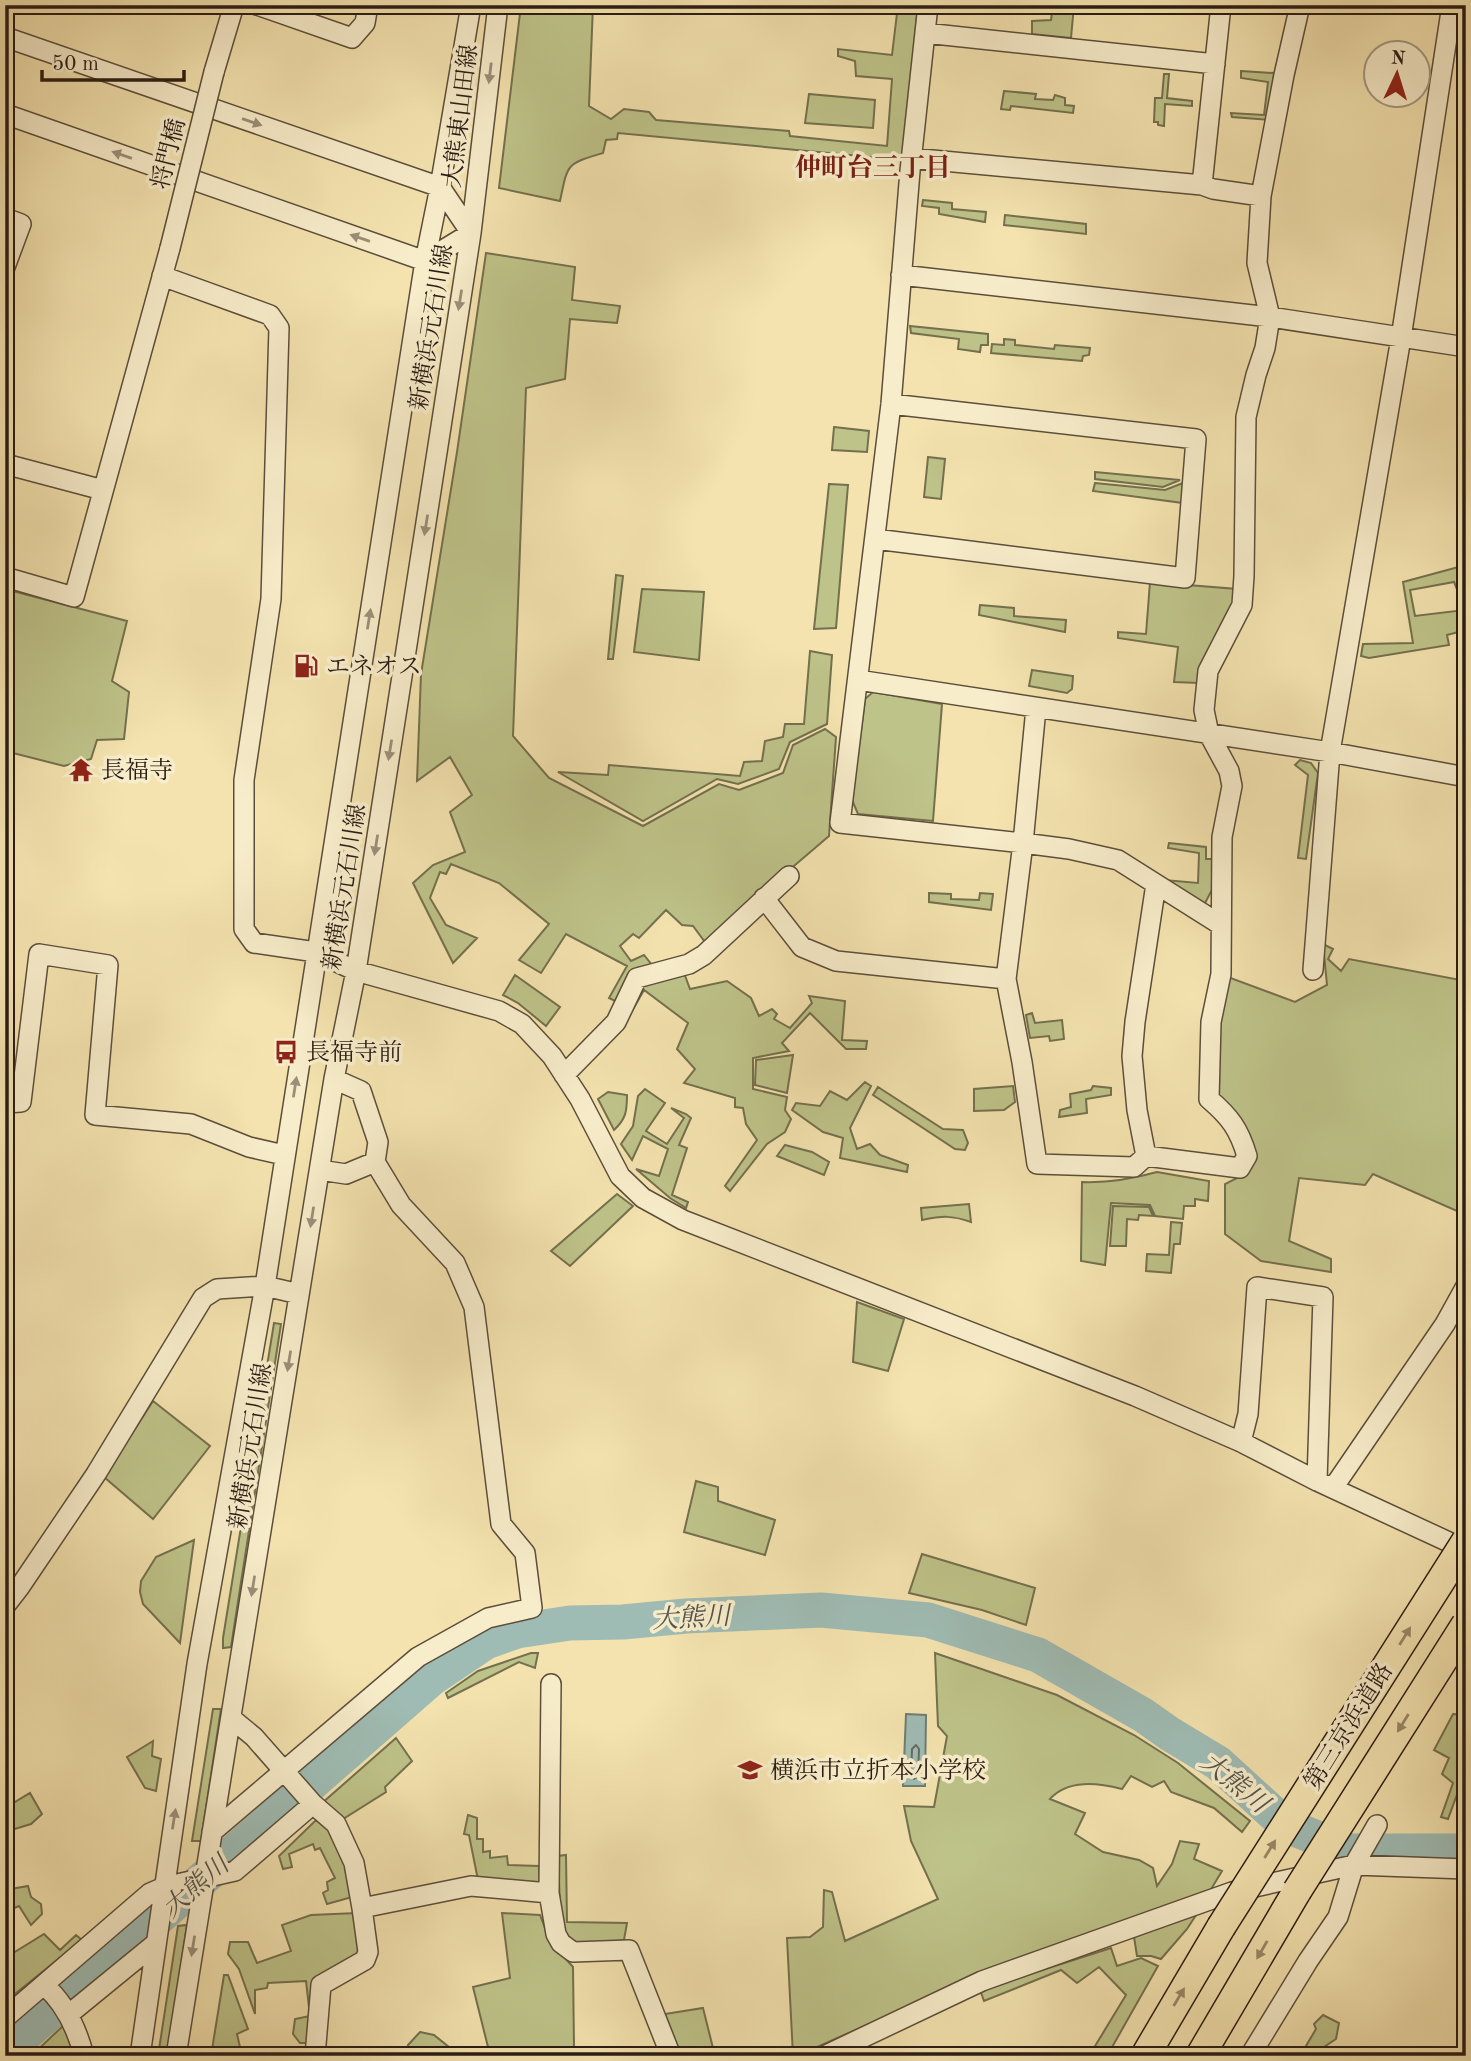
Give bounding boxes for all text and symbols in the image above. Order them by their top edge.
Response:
scale bar [42,38,184,82]
north arrow [1362,38,1432,108]
street label: 大熊東山田線 [438,43,483,189]
text: N [1390,50,1406,70]
text: 50 m [52,54,99,75]
one-way arrow [485,62,496,84]
street label: 将門橋 [148,116,190,192]
one-way arrow [241,117,262,128]
one-way arrow [112,149,133,160]
district label: 仲町台三丁目 [795,153,951,182]
one-way arrow [350,232,371,243]
street label: 新横浜元石川線 [405,242,458,412]
one-way arrow [454,289,465,311]
one-way arrow [420,514,431,536]
one-way arrow [363,608,374,630]
fuel station icon: エネオス [292,652,320,680]
place label: エネオス [326,654,422,680]
one-way arrow [385,739,396,761]
temple icon: 長福寺 [67,756,95,784]
place label: 長福寺 [101,757,173,784]
street label: 新横浜元石川線 [318,802,371,972]
one-way arrow [370,834,381,856]
bus stop icon: 長福寺前 [272,1038,300,1066]
place label: 長福寺前 [306,1039,402,1066]
one-way arrow [290,1076,301,1098]
one-way arrow [306,1206,317,1228]
one-way arrow [283,1351,294,1373]
street label: 新横浜元石川線 [224,1361,277,1531]
one-way arrow [247,1575,258,1597]
water label: 大熊川 [651,1602,734,1634]
one-way arrow [1399,1626,1412,1646]
street label: 第三京浜道路 [1299,1658,1398,1794]
one-way arrow [1397,1714,1410,1733]
water label: 大熊川 [1195,1747,1276,1820]
school or university icon: 横浜市立折本小学校 [736,1756,764,1784]
place label: 横浜市立折本小学校 [770,1757,986,1784]
one-way arrow [169,1808,180,1830]
one-way arrow [1264,1839,1277,1859]
water label: 大熊川 [157,1849,237,1923]
one-way arrow [187,1936,198,1958]
one-way arrow [1256,1941,1268,1960]
one-way arrow [1173,1988,1186,2007]

